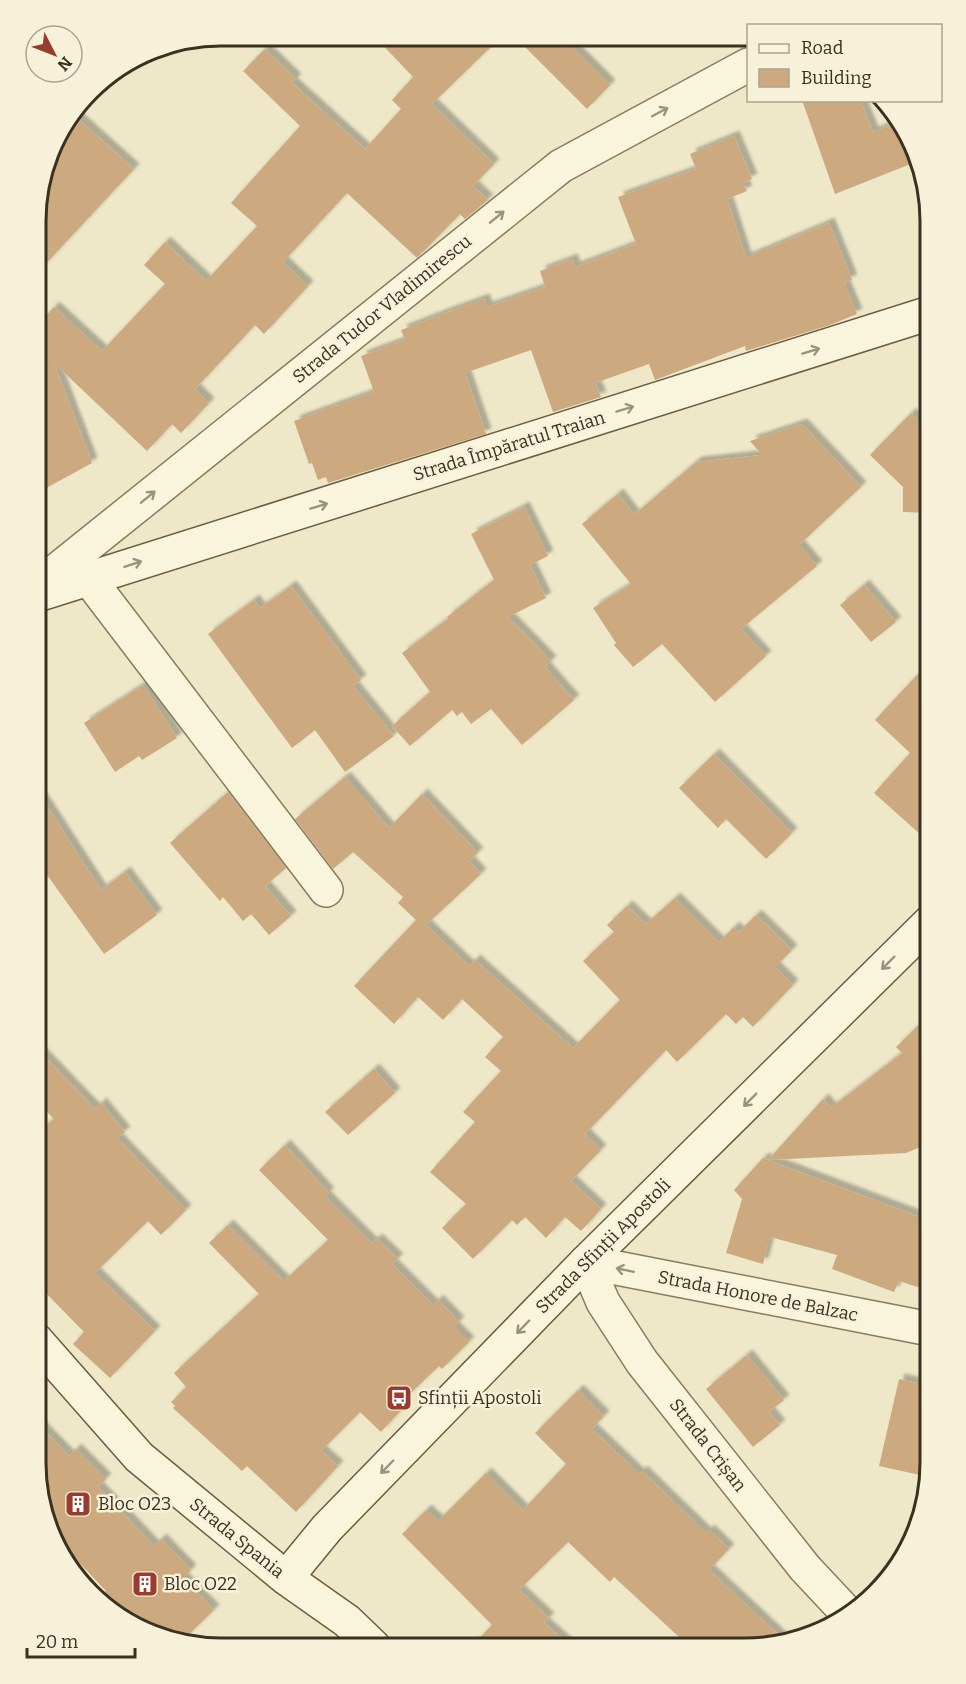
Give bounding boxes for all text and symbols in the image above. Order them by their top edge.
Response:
north arrow [24,24,84,84]
legend [747,24,942,102]
text: Road [801,37,844,59]
text: N [54,53,76,75]
text: Building [801,67,872,89]
one-way arrow [651,106,669,117]
one-way arrow [489,211,505,224]
street label: Strada Tudor Vladimirescu [288,230,476,388]
one-way arrow [801,345,820,356]
one-way arrow [615,403,634,414]
street label: Strada Împăratul Traian [410,406,608,486]
one-way arrow [140,490,155,504]
one-way arrow [309,500,328,511]
one-way arrow [123,558,142,569]
one-way arrow [881,956,896,970]
one-way arrow [742,1093,757,1107]
street label: Strada Sfinții Apostoli [531,1174,675,1318]
one-way arrow [616,1264,635,1275]
street label: Strada Honore de Balzac [656,1266,860,1326]
one-way arrow [515,1320,530,1335]
bus stop icon: Sfinții Apostoli [384,1383,414,1413]
place label: Sfinții Apostoli [418,1387,542,1409]
street label: Strada Crișan [665,1394,752,1497]
one-way arrow [379,1459,394,1474]
building icon: Bloc O23 [63,1489,93,1519]
place label: Bloc O23 [98,1493,171,1515]
street label: Strada Spania [185,1493,289,1583]
building icon: Bloc O22 [130,1569,160,1599]
place label: Bloc O22 [164,1573,237,1595]
scale bar [27,1621,135,1659]
text: 20 m [36,1631,78,1653]

